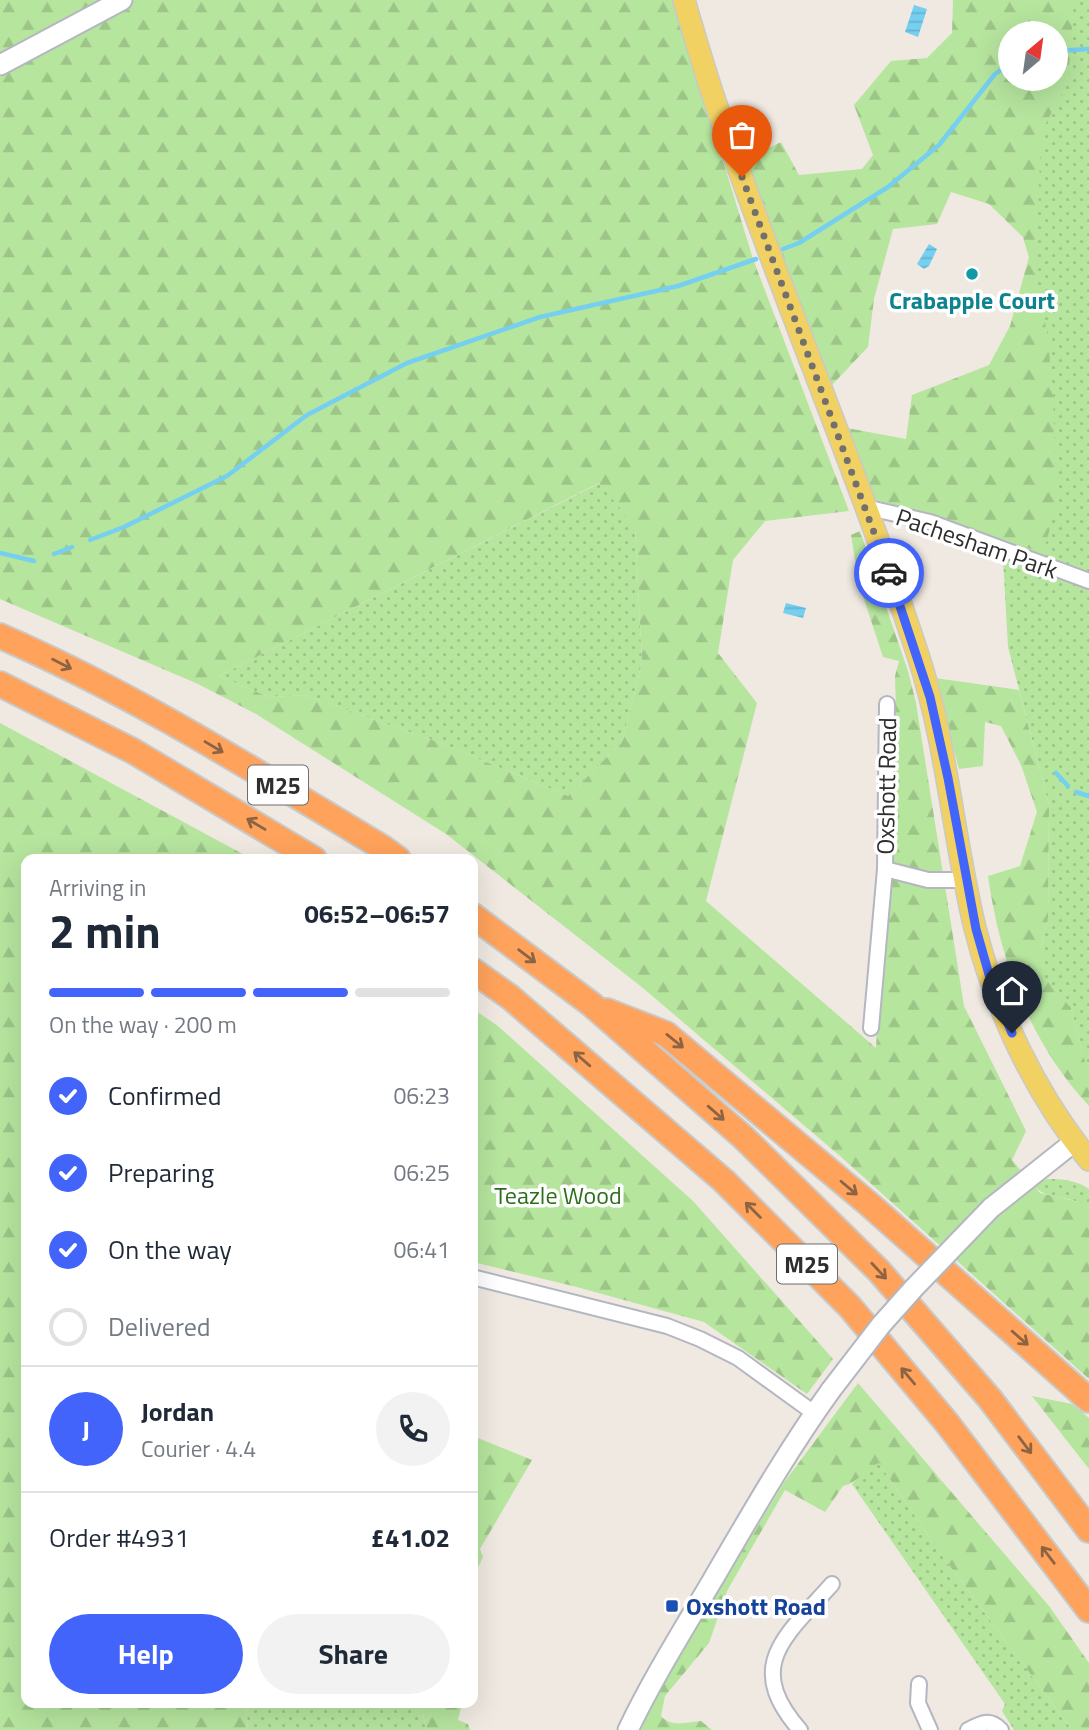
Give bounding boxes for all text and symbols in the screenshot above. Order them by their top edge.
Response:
north arrow [998,21,1068,91]
map controls [998,21,1068,91]
pin [712,105,772,177]
icon: bag [723,116,761,154]
marker: Crabapple Court [964,266,980,282]
place label: Crabapple Court [889,282,1055,318]
street label: Pachesham Park [891,498,1063,588]
courier [854,538,924,608]
icon: car [870,554,908,592]
one-way arrow [51,657,72,671]
street label: Oxshott Road [867,717,905,855]
one-way arrow [204,740,224,754]
road number: M25 [248,765,308,804]
one-way arrow [246,817,266,831]
text: Arriving in [49,870,146,905]
text: 06:52–06:57 [304,894,450,933]
text: 2 min [49,896,161,966]
one-way arrow [517,949,536,964]
pin [982,961,1042,1033]
icon: home [993,972,1031,1010]
text: On the way · 200 m [49,1007,237,1042]
one-way arrow [666,1033,684,1049]
one-way arrow [574,1051,592,1067]
text: Confirmed [108,1076,222,1115]
icon: check [49,1077,87,1115]
text: 06:23 [393,1078,450,1113]
one-way arrow [707,1105,725,1121]
text: Preparing [108,1153,214,1192]
icon: check [49,1154,87,1192]
text: 06:25 [393,1155,450,1190]
park label: Teazle Wood [494,1177,622,1213]
one-way arrow [840,1180,858,1196]
one-way arrow [744,1201,761,1218]
text: On the way [108,1230,232,1269]
icon: check [49,1231,87,1269]
text: 06:41 [393,1232,450,1267]
road number: M25 [777,1245,837,1284]
one-way arrow [870,1262,887,1279]
text: Delivered [108,1307,211,1346]
one-way arrow [1011,1330,1029,1346]
one-way arrow [900,1367,916,1385]
text: Jordan [141,1392,214,1431]
button: phone [376,1392,450,1466]
text: J [82,1410,90,1449]
text: Courier · 4.4 [141,1431,256,1466]
one-way arrow [1018,1435,1032,1454]
text: Order #4931 [49,1518,189,1557]
text: £41.02 [371,1518,450,1557]
one-way arrow [1040,1547,1055,1565]
place label: Oxshott Road [686,1588,826,1624]
marker: Oxshott Road [664,1598,680,1614]
button: Help [49,1614,243,1694]
button: Share [257,1614,450,1694]

